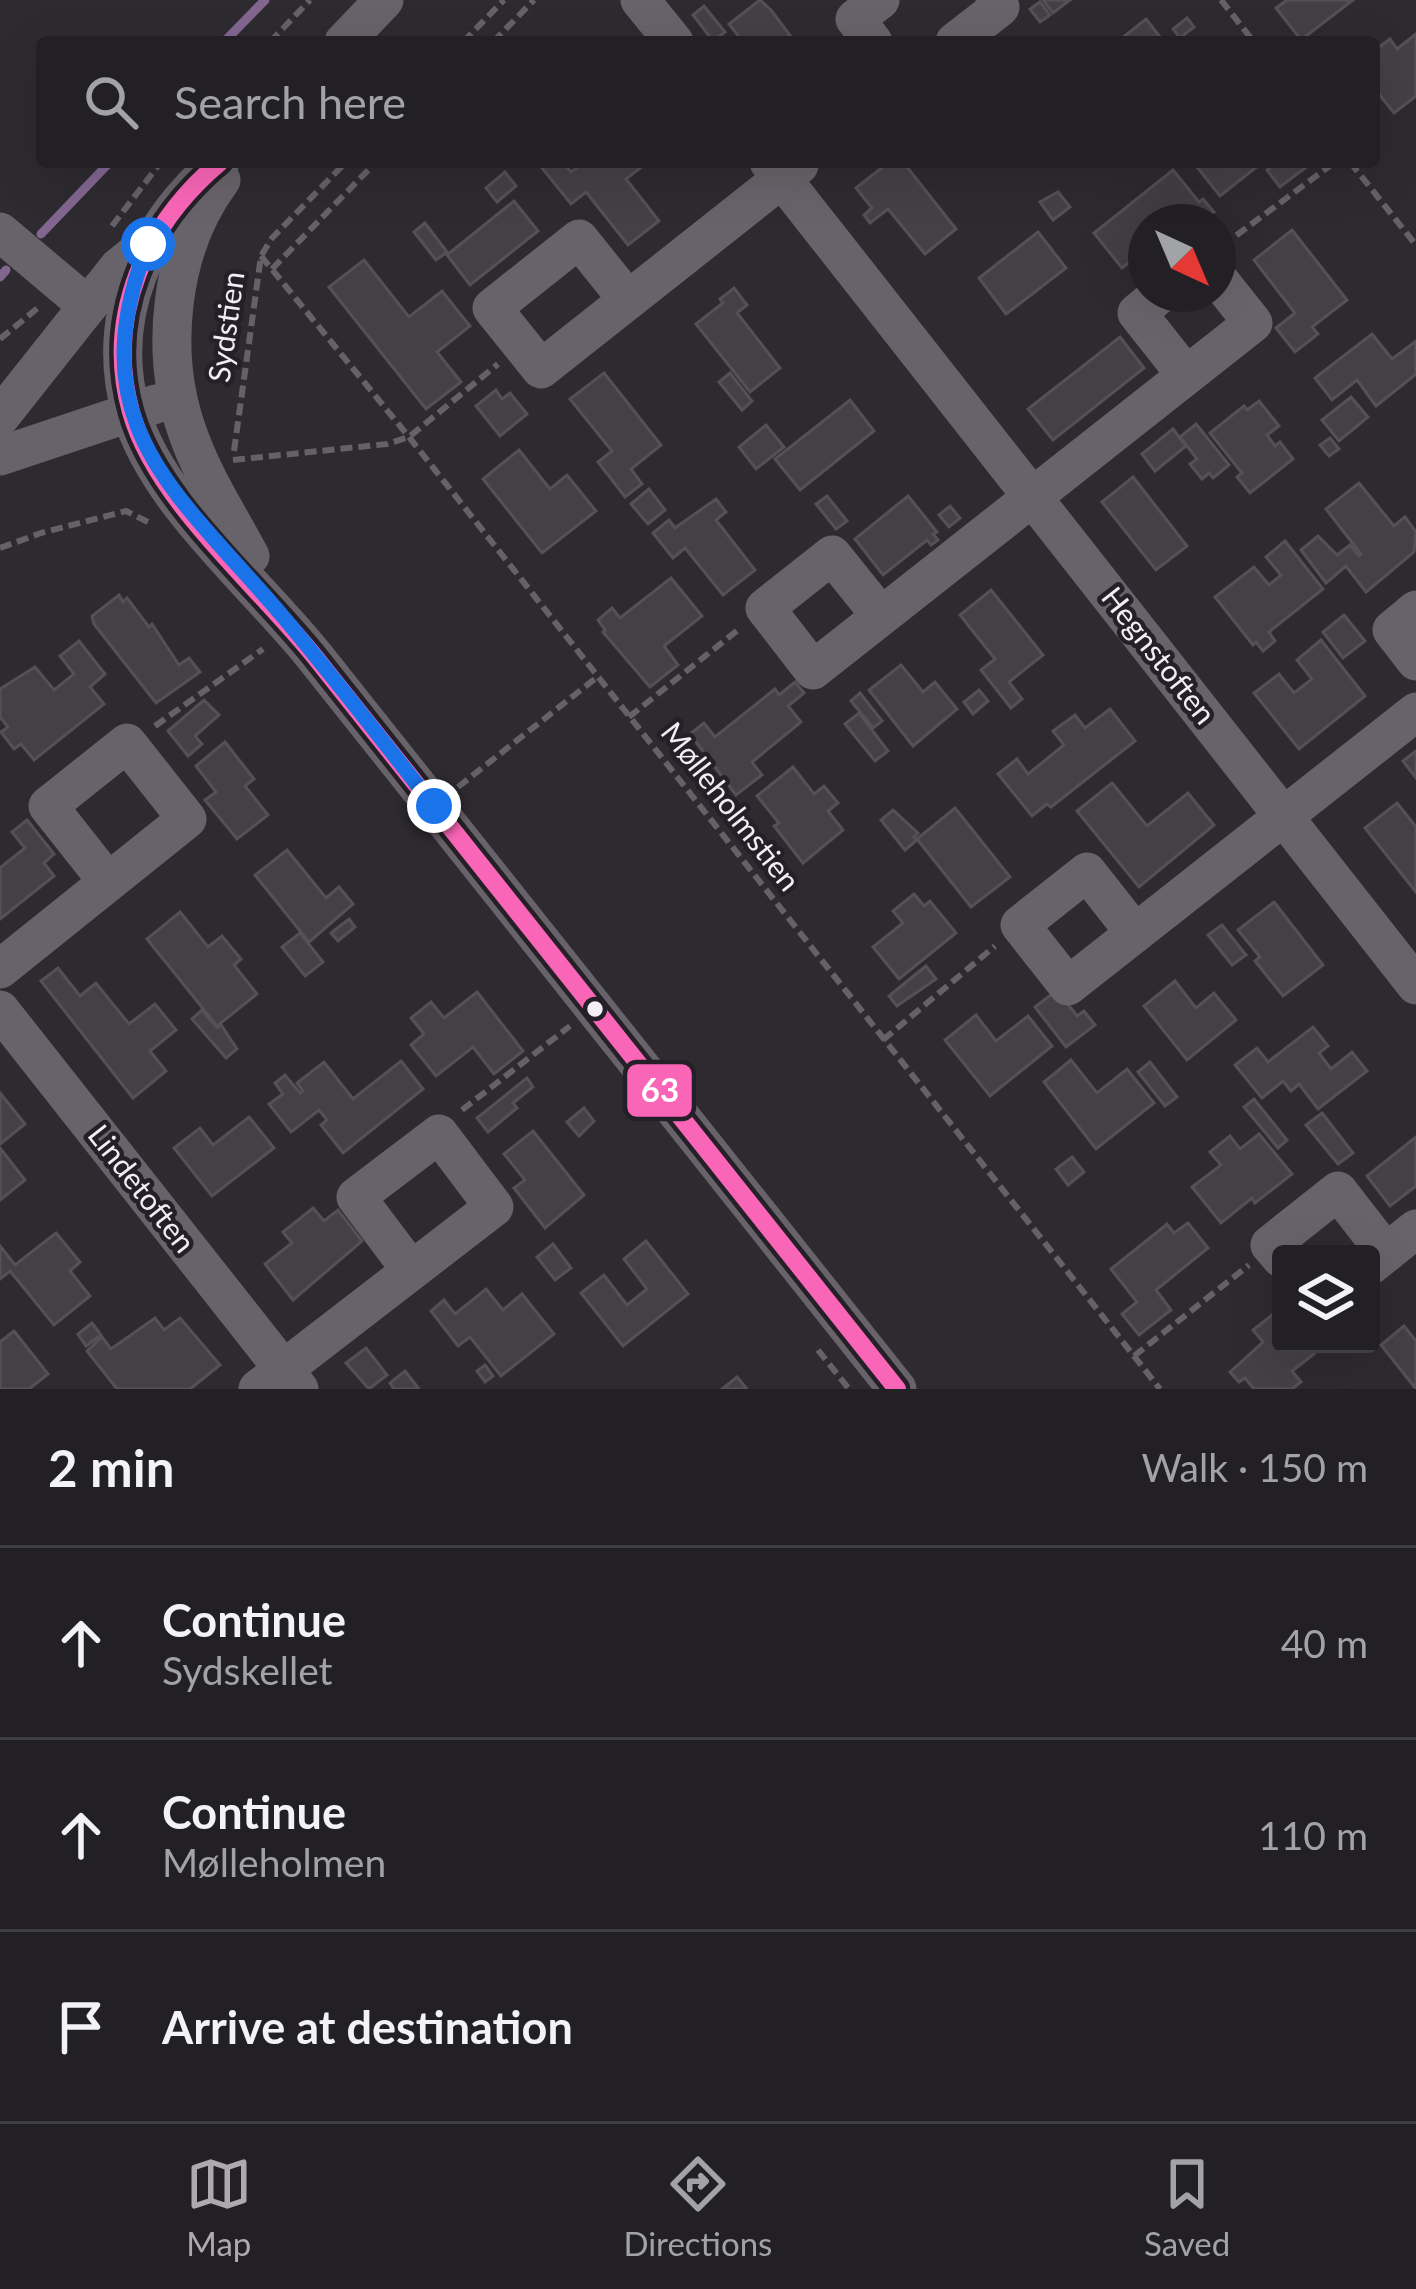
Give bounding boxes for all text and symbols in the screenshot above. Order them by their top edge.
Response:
search box [36,36,1380,168]
icon: search [78,69,144,135]
text: Search here [174,75,406,129]
north arrow [1128,204,1236,312]
route start [121,217,175,271]
street label: Sydstien [199,269,251,384]
street label: Hegnstoften [1095,579,1224,730]
street label: Mølleholmstien [655,714,809,897]
route end [407,779,461,833]
unlabelled marker [584,998,606,1020]
line badge: 63 [625,1062,694,1119]
text: 63 [641,1069,679,1109]
street label: Lindetoften [82,1117,204,1259]
map controls [1272,1245,1380,1353]
button: layers [1272,1245,1380,1353]
text: 2 min [48,1437,174,1498]
text: Walk · 150 m [1141,1444,1368,1490]
text: Continue [162,1593,346,1647]
icon: ahead [48,1610,114,1676]
text: 40 m [1281,1620,1368,1666]
text: Sydskellet [162,1647,333,1693]
text: Continue [162,1785,346,1839]
icon: ahead [48,1802,114,1868]
text: 110 m [1258,1812,1368,1858]
text: Mølleholmen [162,1839,386,1885]
icon: arrive [48,1994,114,2060]
text: Arrive at destination [162,2000,573,2054]
tab: Map [186,2151,252,2263]
tab: Directions [623,2151,772,2263]
tab: Saved [1144,2151,1230,2263]

